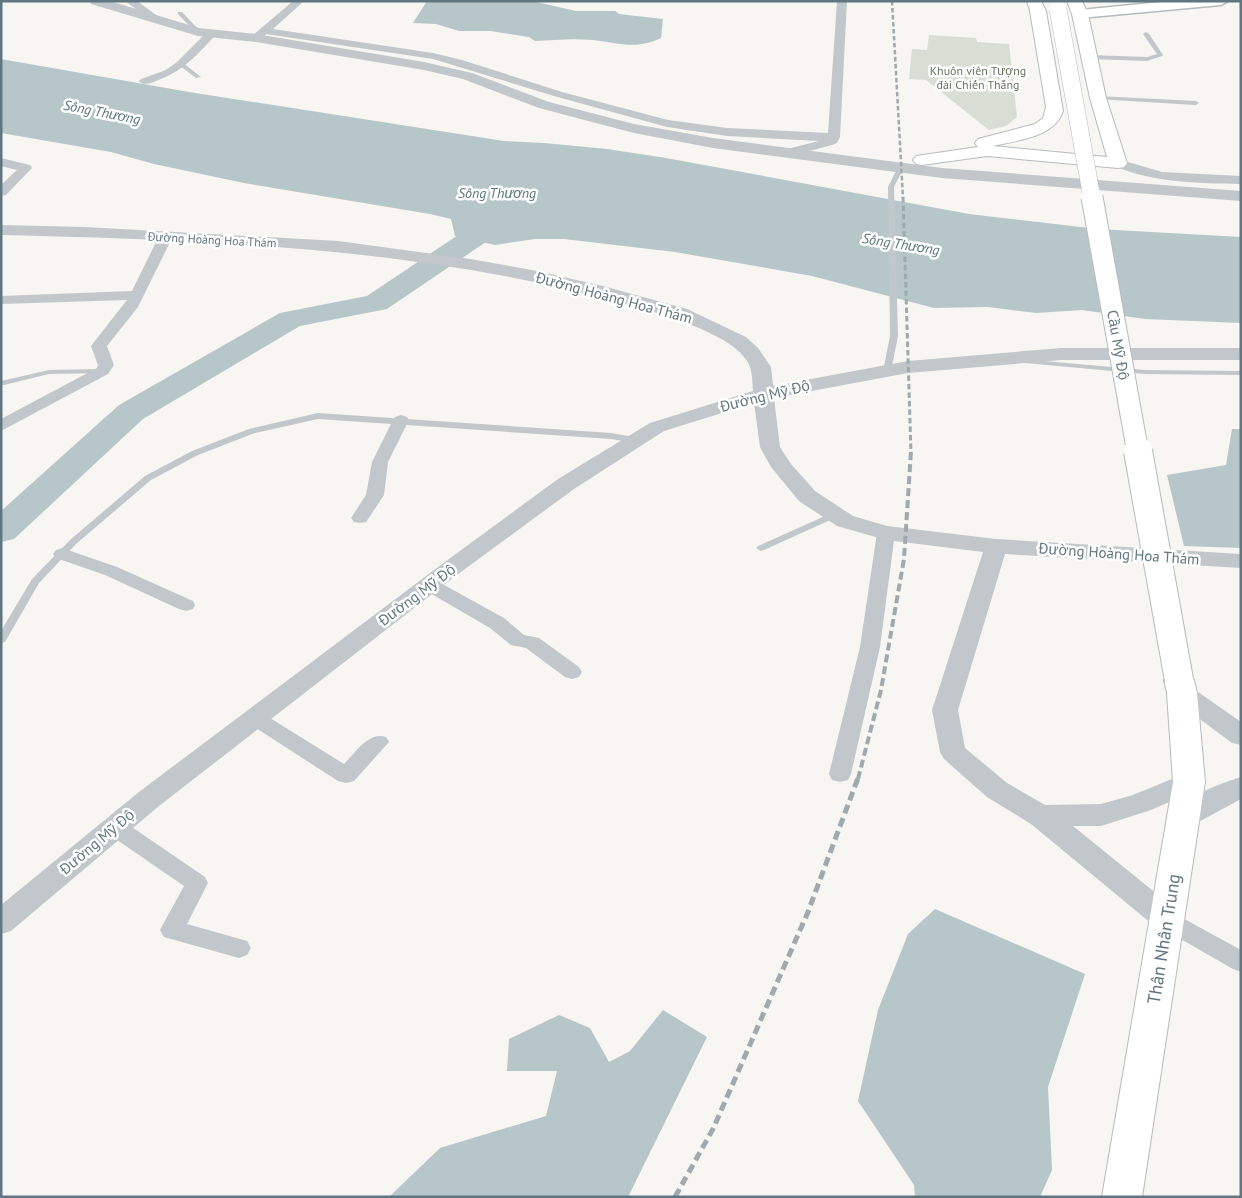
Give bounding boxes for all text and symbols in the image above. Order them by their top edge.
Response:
park label: Khuôn viên Tượng đài Chiến Thắng [930,63,1026,92]
water label: Sông Thương [62,96,142,128]
water label: Sông Thương [458,184,536,202]
street label: Đường Hoàng Hoa Thám [146,229,277,250]
water label: Sông Thương [861,229,941,259]
street label: Đường Hoàng Hoa Thám [533,267,694,328]
street label: Cầu Mỹ Độ [1103,309,1134,381]
street label: Đường Mỹ Độ [717,375,812,416]
street label: Đường Hoàng Hoa Thám [1037,538,1200,569]
street label: Đường Mỹ Độ [374,559,459,630]
street label: Đường Mỹ Độ [55,805,138,879]
street label: Thân Nhân Trung [1142,872,1185,1006]

